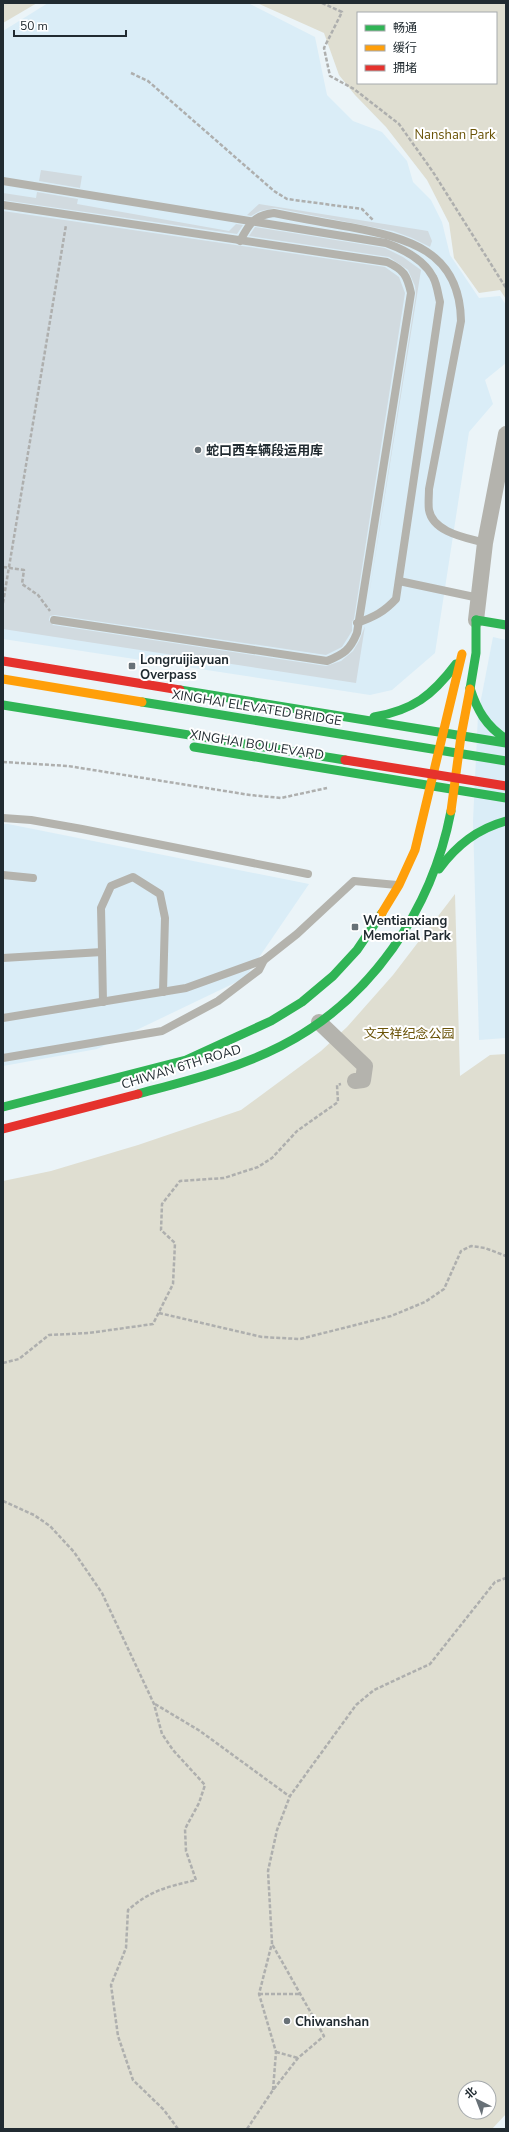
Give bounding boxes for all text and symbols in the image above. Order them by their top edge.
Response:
scale bar [14,12,126,38]
legend [357,12,497,84]
text: 50 m [20,18,48,34]
text: 畅通 [393,20,417,36]
text: 缓行 [393,40,417,56]
text: 拥堵 [393,60,417,76]
park label: Nanshan Park [414,126,496,144]
place label: 蛇口西车辆段运用库 [206,442,323,460]
marker: 蛇口西车辆段运用库 [193,445,203,455]
place label: Longruijiayuan Overpass [140,651,229,684]
marker: Longruijiayuan Overpass [127,661,137,671]
street label: XINGHAI ELEVATED BRIDGE [171,686,343,730]
street label: XINGHAI BOULEVARD [188,725,325,764]
place label: Wentianxiang Memorial Park [363,912,452,945]
marker: Wentianxiang Memorial Park [350,922,360,932]
park label: 文天祥纪念公园 [363,1025,455,1043]
street label: CHIWAN 6TH ROAD [119,1040,243,1094]
place label: Chiwanshan [295,2013,369,2031]
marker: Chiwanshan [282,2016,292,2026]
north arrow [457,2080,497,2120]
text: 北 [462,2084,480,2102]

